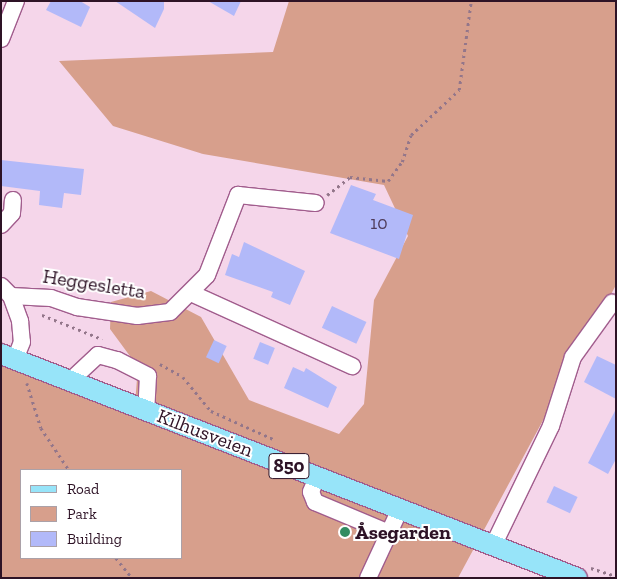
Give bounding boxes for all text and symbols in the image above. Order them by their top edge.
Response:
house number: 10 [370,212,388,234]
street label: Heggesletta [41,264,147,304]
street label: Kilhusveien [154,404,256,462]
road number: 850 [268,450,310,482]
legend [20,469,182,559]
text: Road [67,480,99,498]
text: Park [67,505,97,523]
place label: Åsegarden [355,520,451,544]
marker: Åsegarden [339,526,351,538]
text: Building [67,530,122,548]

